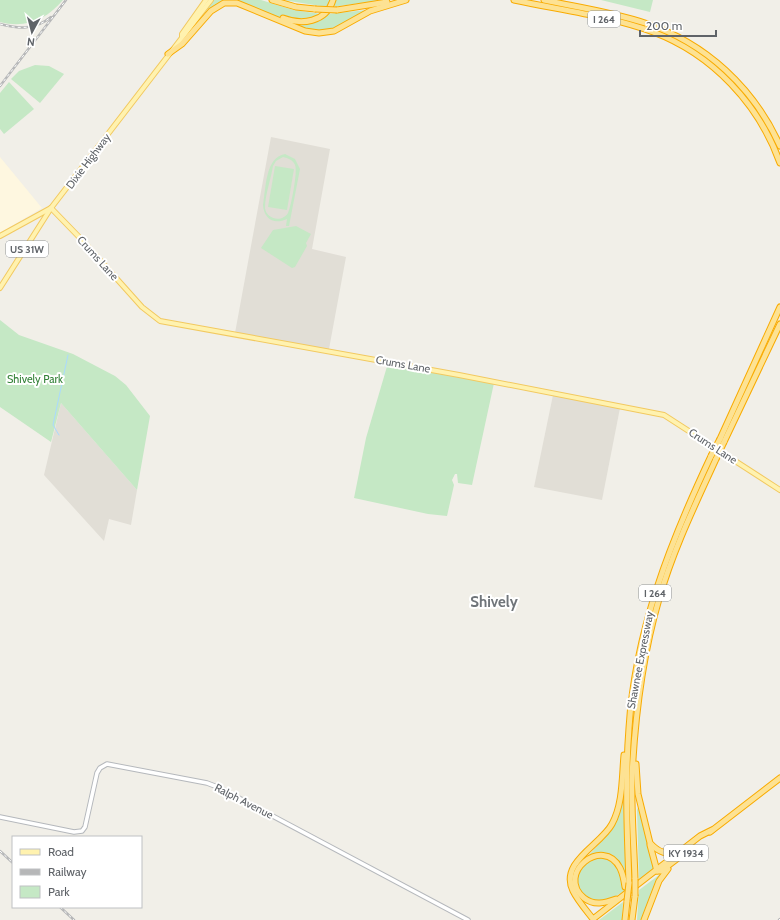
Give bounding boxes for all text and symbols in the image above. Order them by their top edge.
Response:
road number: I 264 [588,11,620,27]
north arrow [12,12,52,52]
scale bar [640,12,716,38]
text: 200 m [646,18,682,33]
text: N [26,35,35,49]
street label: Dixie Highway [63,130,114,191]
street label: Crums Lane [74,233,122,283]
road number: US 31W [6,241,48,257]
street label: Crums Lane [375,352,432,376]
park label: Shively Park [7,372,63,386]
street label: Crums Lane [686,425,740,467]
road number: I 264 [639,585,671,601]
district label: Shively [470,593,519,611]
street label: Shawnee Expressway [624,609,656,710]
street label: Ralph Avenue [212,780,276,822]
legend [12,836,142,908]
text: Road [48,844,74,859]
road number: KY 1934 [664,845,708,861]
text: Railway [48,864,86,879]
text: Park [48,884,70,899]

